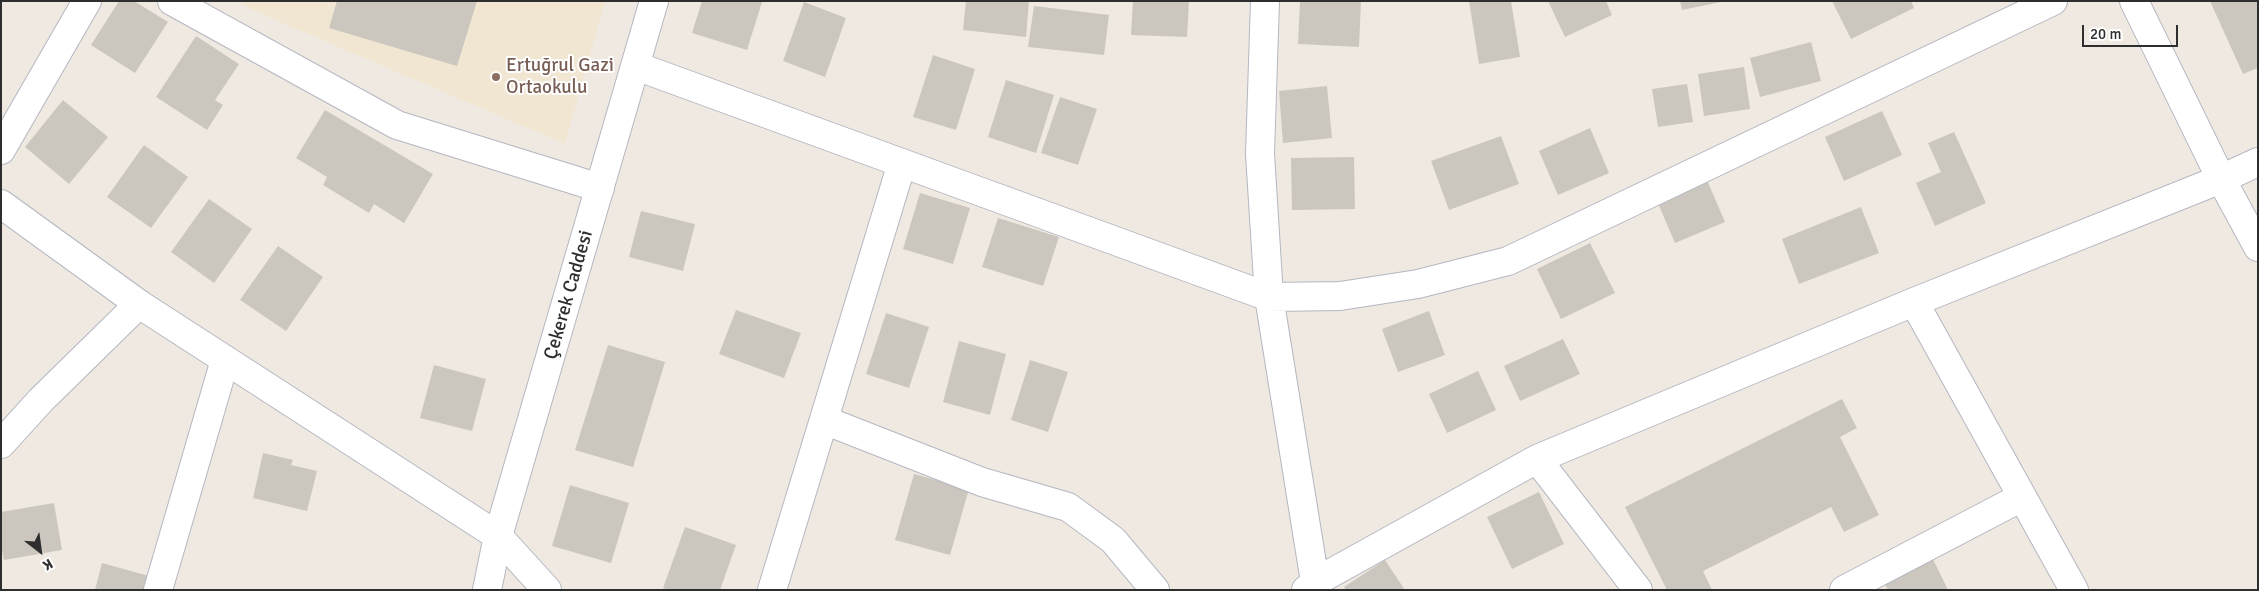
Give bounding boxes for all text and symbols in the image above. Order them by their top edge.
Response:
scale bar [2084,15,2180,47]
text: 20 m [2090,25,2121,43]
place label: Ertuğrul Gazi Ortaokulu [506,55,614,99]
marker: Ertuğrul Gazi Ortaokulu [490,71,502,83]
street label: Çekerek Caddesi [540,228,598,362]
north arrow [15,526,65,576]
text: K [40,555,56,574]

